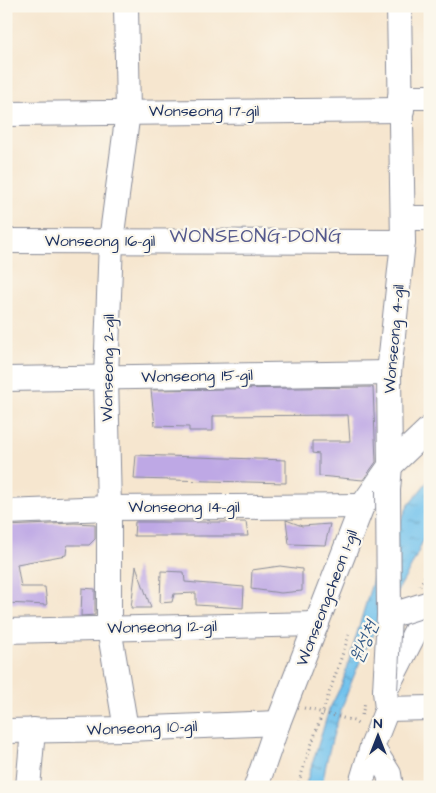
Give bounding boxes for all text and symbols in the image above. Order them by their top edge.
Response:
street label: Wonseong 17-gil [149,100,259,123]
district label: WONSEONG-DONG [170,223,342,250]
street label: Wonseong 16-gil [45,230,155,253]
street label: Wonseong 4-gil [378,284,411,395]
street label: Wonseong 2-gil [96,314,121,422]
street label: Wonseong 15-gil [141,364,253,389]
street label: Wonseong 14-gil [128,496,240,519]
street label: Wonseongcheon 1-gil [291,527,364,670]
street label: Wonseong 12-gil [107,615,217,640]
water label: 원성천 [344,616,385,667]
north arrow [354,710,404,760]
text: N [374,714,383,734]
street label: Wonseong 10-gil [86,715,198,742]

